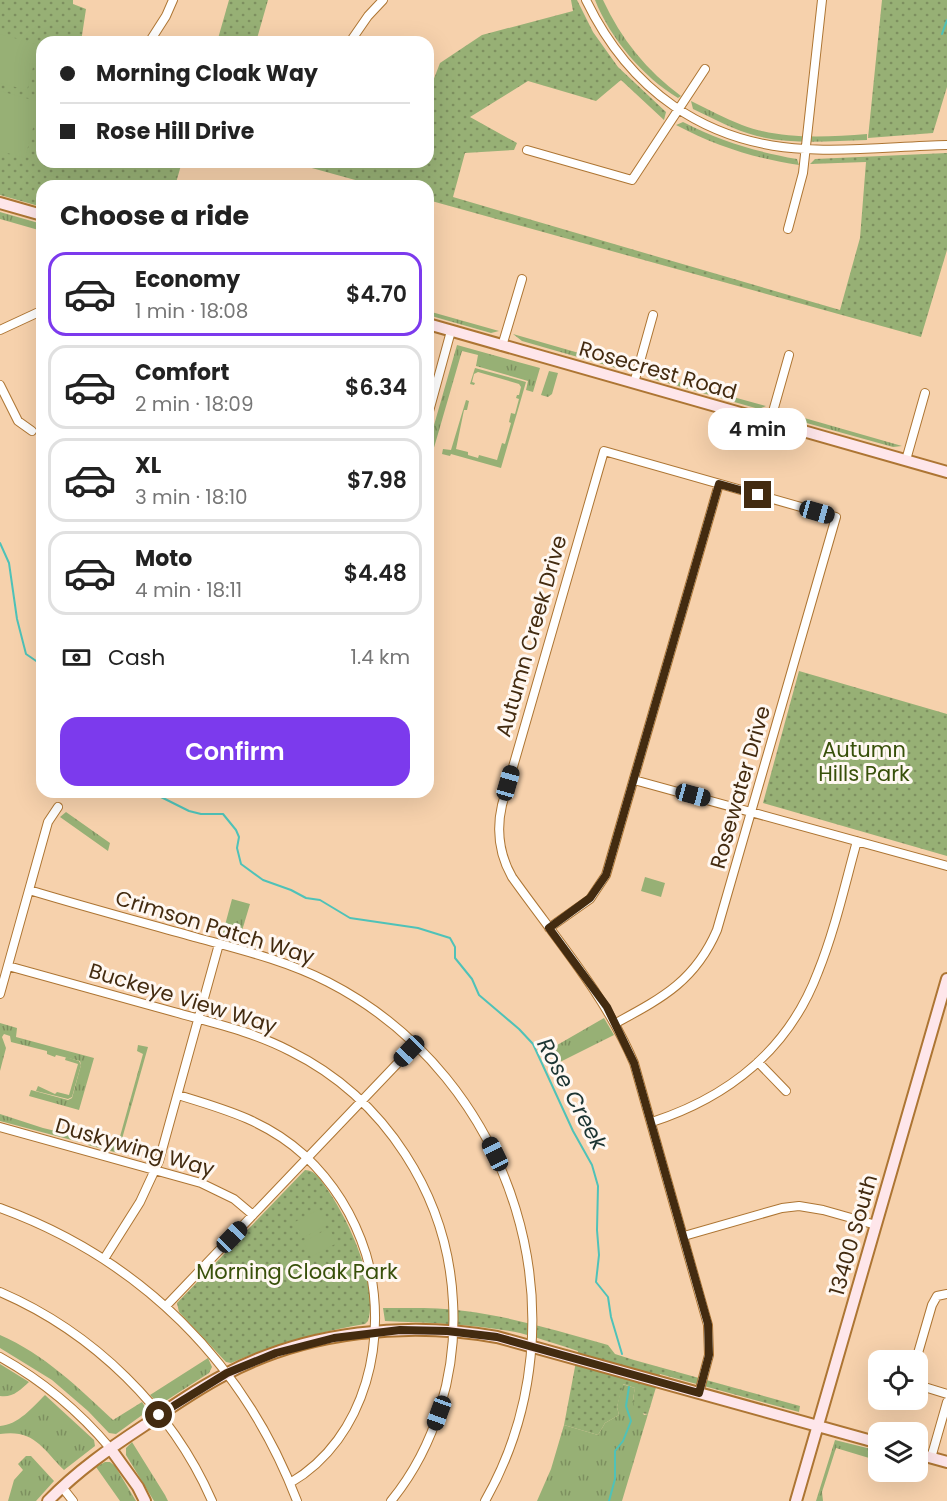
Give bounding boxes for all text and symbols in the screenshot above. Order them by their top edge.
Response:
text: Morning Cloak Way [96,58,318,89]
text: Rose Hill Drive [96,116,254,147]
text: Choose a ride [60,197,249,234]
text: Economy [135,264,240,295]
icon: car [63,267,117,321]
text: $4.70 [346,279,407,310]
text: 1 min · 18:08 [135,297,248,325]
street label: Rosecrest Road [576,334,740,406]
text: Comfort [135,357,229,388]
icon: car [63,360,117,414]
text: $6.34 [345,372,407,403]
text: 2 min · 18:09 [135,390,254,418]
callout: 4 min [708,408,807,450]
text: 4 min [729,415,786,443]
text: XL [135,450,161,481]
icon: car [63,453,117,507]
text: $7.98 [347,465,407,496]
route end [744,481,771,508]
text: 3 min · 18:10 [135,483,248,511]
car [797,498,837,526]
street label: Autumn Creek Drive [488,532,574,740]
text: Moto [135,543,192,574]
icon: car [63,546,117,600]
text: $4.48 [344,558,407,589]
text: 4 min · 18:11 [135,576,242,604]
icon: cash [60,641,93,674]
text: Cash [108,642,165,673]
text: 1.4 km [351,643,410,671]
street label: Rosewater Drive [703,702,777,872]
button: Confirm [60,717,410,786]
park label: Autumn Hills Park [818,735,910,788]
car [494,763,522,803]
car [673,782,713,808]
street label: Crimson Patch Way [112,883,318,971]
street label: Buckeye View Way [85,956,281,1040]
car [390,1032,428,1070]
water label: Rose Creek [529,1032,615,1157]
street label: Duskywing Way [52,1110,218,1184]
car [479,1134,511,1174]
street label: 13400 South [822,1171,884,1299]
car [213,1218,251,1256]
park label: Morning Cloak Park [196,1257,398,1286]
map controls [868,1350,928,1482]
button: locate [868,1350,928,1410]
car [424,1393,454,1433]
route start [145,1401,172,1428]
button: layers [868,1422,928,1482]

